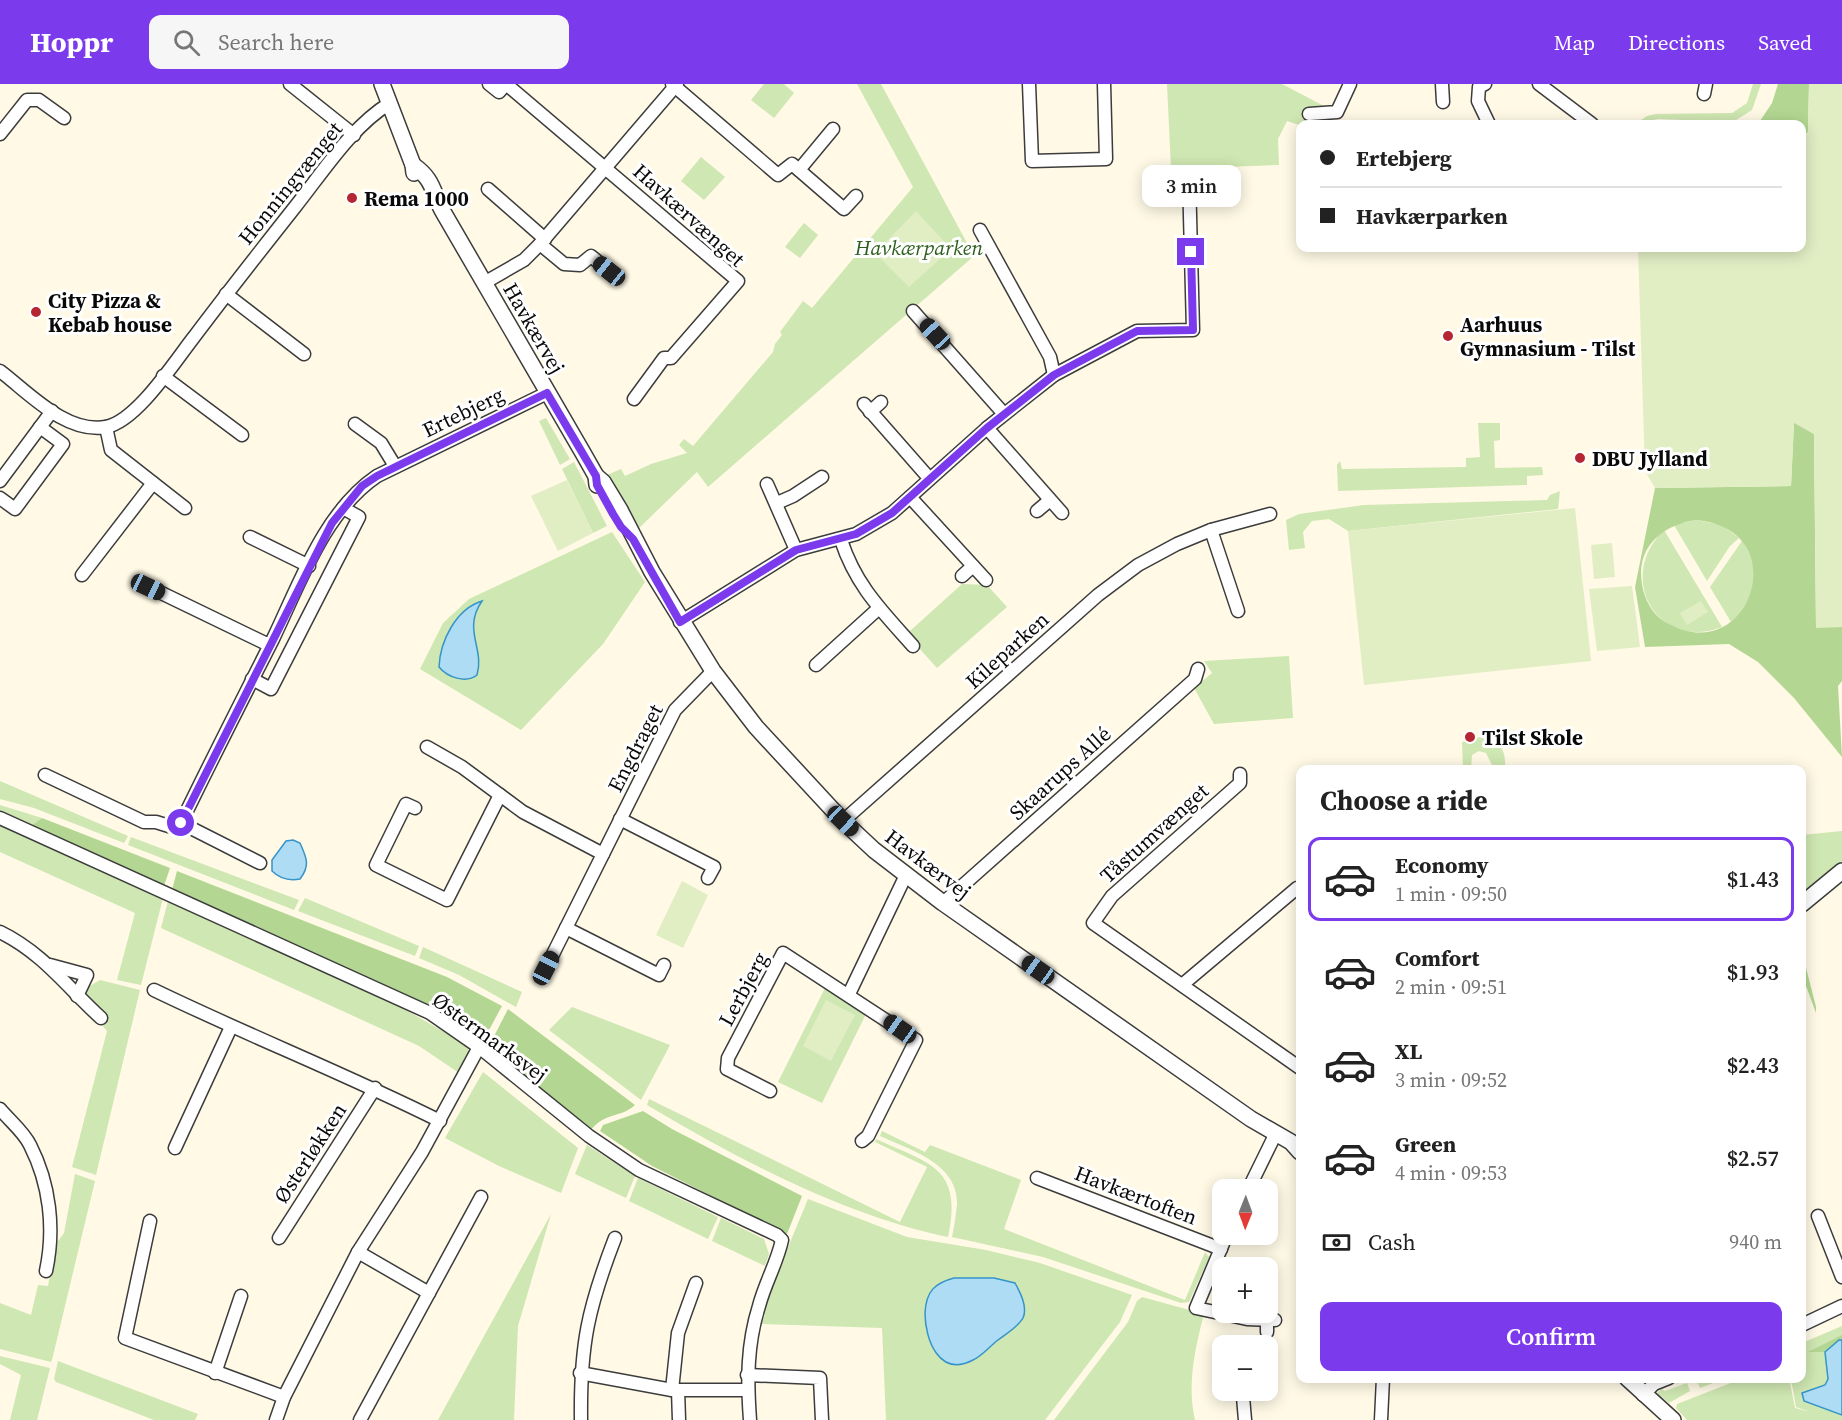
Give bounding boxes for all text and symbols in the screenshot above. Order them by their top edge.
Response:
search box [149,15,569,69]
text: Hoppr [30,23,113,61]
icon: search [170,26,203,59]
text: Search here [218,27,334,57]
text: Map [1554,28,1595,57]
text: Directions [1628,28,1725,57]
text: Saved [1758,28,1812,57]
street label: Honningvænget [231,115,349,251]
text: Ertebjerg [1356,143,1452,173]
street label: Havkærvænget [627,157,751,273]
callout: 3 min [1142,165,1240,207]
text: 3 min [1166,172,1217,200]
place label: Rema 1000 [364,184,469,213]
marker: Rema 1000 [345,191,359,205]
text: Havkærparken [1356,201,1508,231]
park label: Havkærparken [854,233,983,262]
route end [1177,238,1204,265]
car [589,253,629,289]
street label: Havkærvej [496,277,572,379]
place label: City Pizza & Kebab house [48,286,172,339]
marker: City Pizza & Kebab house [29,305,43,319]
place label: Aarhuus Gymnasium - Tilst [1460,310,1636,363]
car [916,315,954,353]
marker: Aarhuus Gymnasium - Tilst [1441,329,1455,343]
street label: Ertebjerg [417,380,509,444]
place label: DBU Jylland [1592,444,1708,473]
marker: DBU Jylland [1573,451,1587,465]
car [128,571,168,603]
street label: Kileparken [959,605,1055,695]
street label: Engdraget [600,699,670,797]
street label: Skaarups Allé [1003,720,1117,826]
place label: Tilst Skole [1482,723,1583,752]
marker: Tilst Skole [1463,730,1477,744]
street label: Tåstumvænget [1094,776,1215,890]
text: Choose a ride [1320,782,1488,819]
car [824,802,862,840]
route start [167,809,194,836]
street label: Havkærvej [879,822,977,906]
text: Economy [1395,850,1489,880]
icon: car [1323,852,1377,906]
text: $1.43 [1727,864,1779,894]
text: 1 min · 09:50 [1395,880,1507,908]
text: Comfort [1395,943,1479,973]
icon: car [1323,945,1377,999]
street label: Lerbjerg [711,947,775,1031]
car [530,948,562,988]
car [1018,952,1058,988]
text: $1.93 [1727,957,1779,987]
text: 2 min · 09:51 [1395,973,1507,1001]
street label: Østermarksvej [427,985,553,1089]
car [880,1011,920,1047]
text: XL [1395,1036,1422,1066]
icon: car [1323,1038,1377,1092]
text: $2.43 [1727,1050,1779,1080]
text: 3 min · 09:52 [1395,1066,1507,1094]
street label: Østerløkken [267,1097,353,1209]
text: Green [1395,1129,1456,1159]
icon: car [1323,1131,1377,1185]
text: $2.57 [1727,1143,1779,1173]
street label: Havkærtoften [1071,1158,1202,1232]
text: 4 min · 09:53 [1395,1159,1507,1187]
north arrow [1212,1179,1278,1245]
map controls [1212,1179,1278,1401]
icon: cash [1320,1226,1353,1259]
text: Cash [1368,1227,1416,1257]
text: 940 m [1729,1228,1782,1256]
button: + [1212,1257,1278,1323]
button: Confirm [1320,1302,1782,1371]
button: − [1212,1335,1278,1401]

